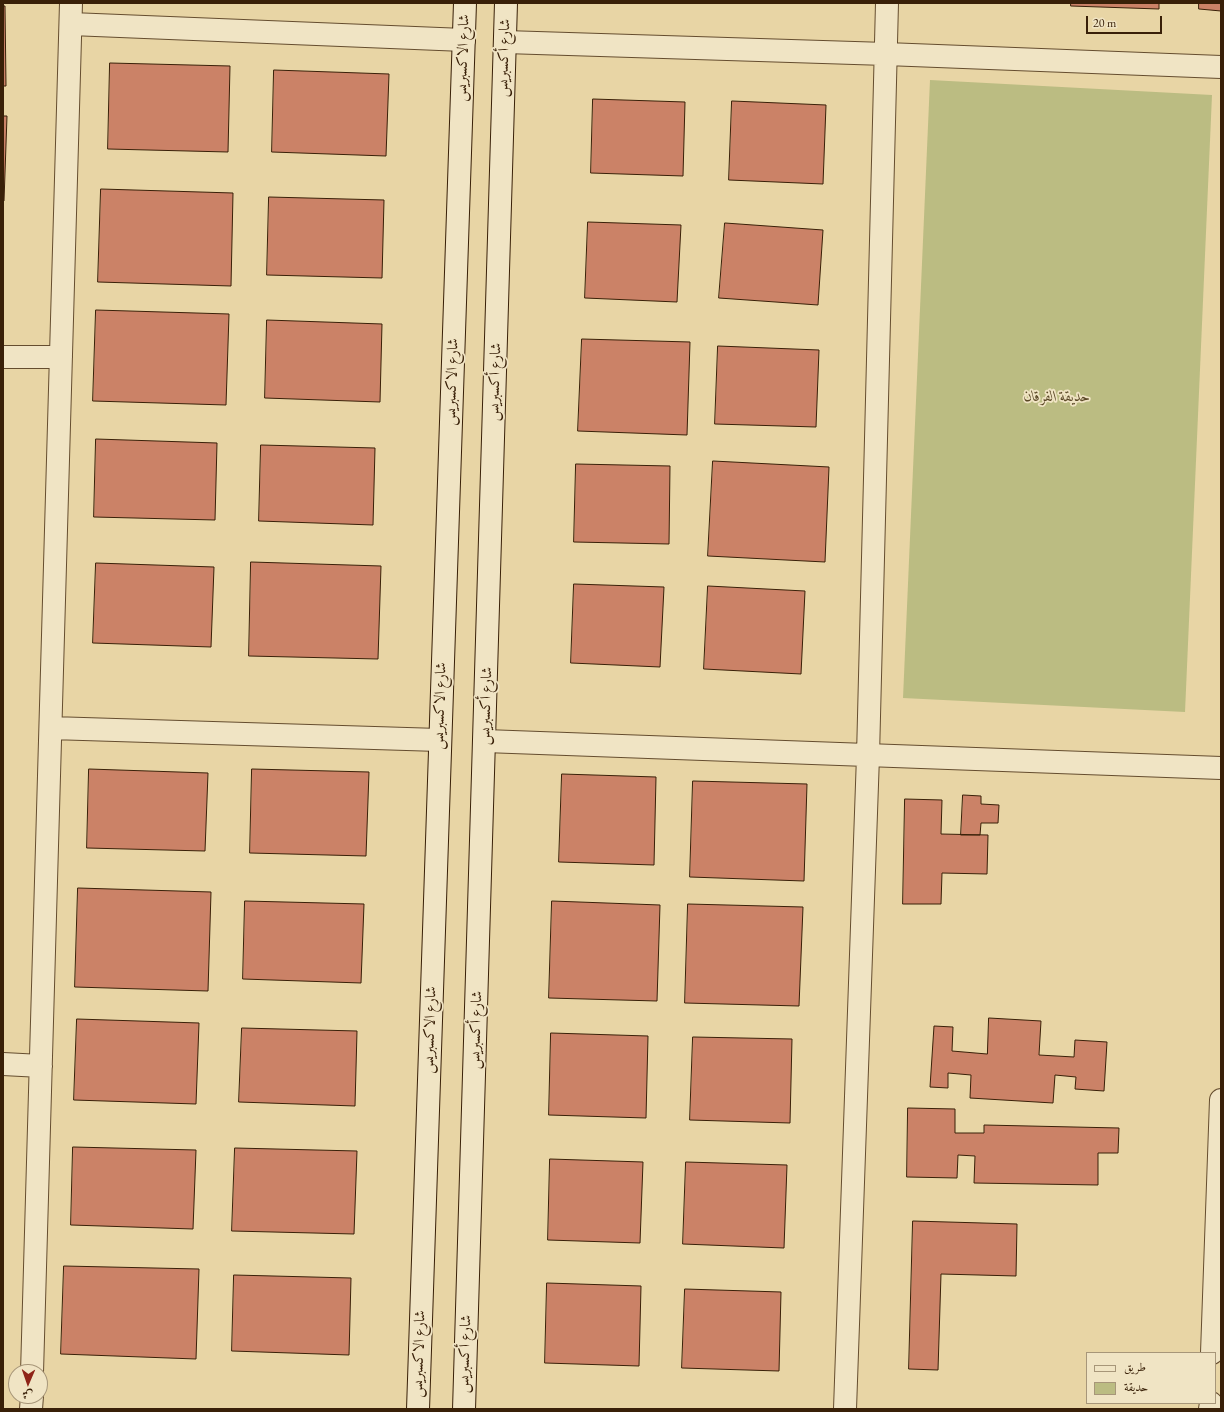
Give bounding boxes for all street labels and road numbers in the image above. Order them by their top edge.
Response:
street label: شارع الاكسبريس [452,14,474,102]
street label: شارع أكسبريس [494,19,514,97]
street label: شارع الاكسبريس [441,338,463,426]
street label: شارع أكسبريس [485,343,505,421]
street label: شارع الاكسبريس [429,662,451,750]
street label: شارع أكسبريس [476,667,496,745]
street label: شارع الاكسبريس [419,986,441,1074]
street label: شارع أكسبريس [466,991,486,1069]
street label: شارع الاكسبريس [408,1310,430,1398]
street label: شارع أكسبريس [455,1315,475,1393]

